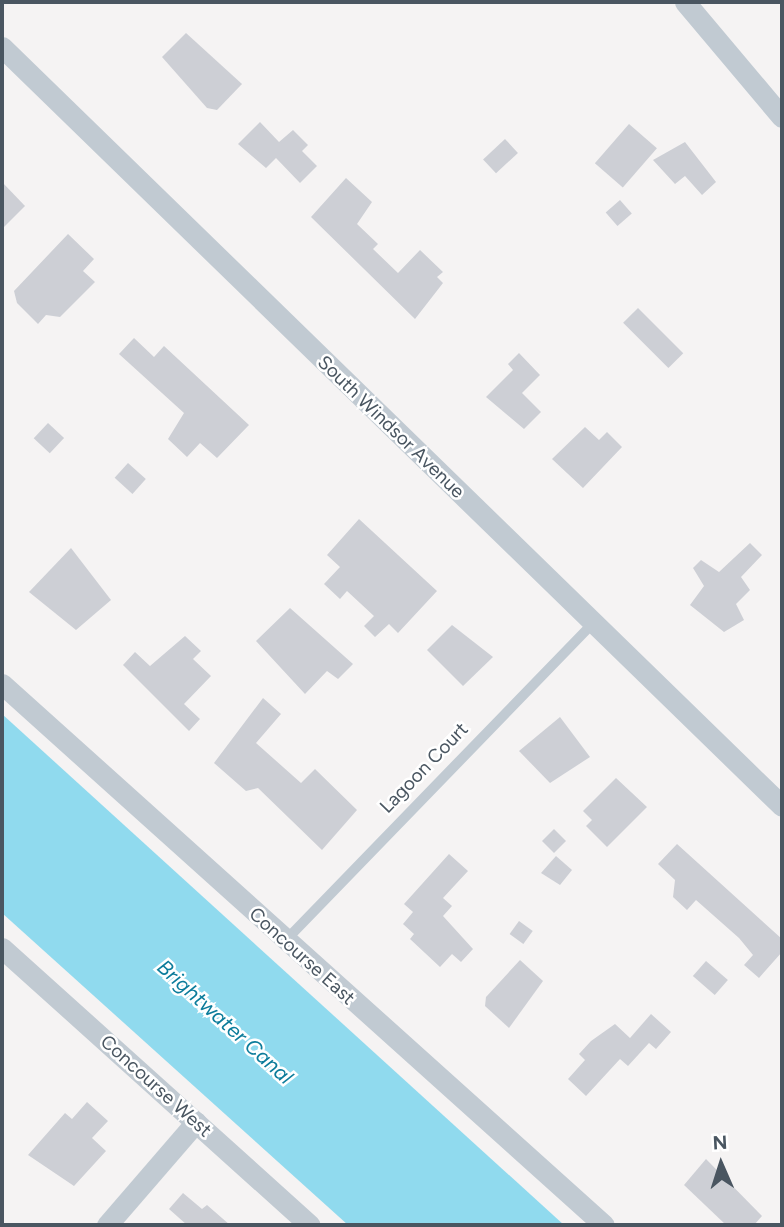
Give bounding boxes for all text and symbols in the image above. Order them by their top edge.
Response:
street label: South Windsor Avenue [313,351,469,503]
street label: Lagoon Court [375,718,473,818]
street label: Concourse East [244,903,360,1009]
water label: Brightwater Canal [152,955,298,1089]
street label: Concourse West [96,1030,216,1142]
north arrow [686,1129,756,1199]
text: N [712,1131,728,1154]

